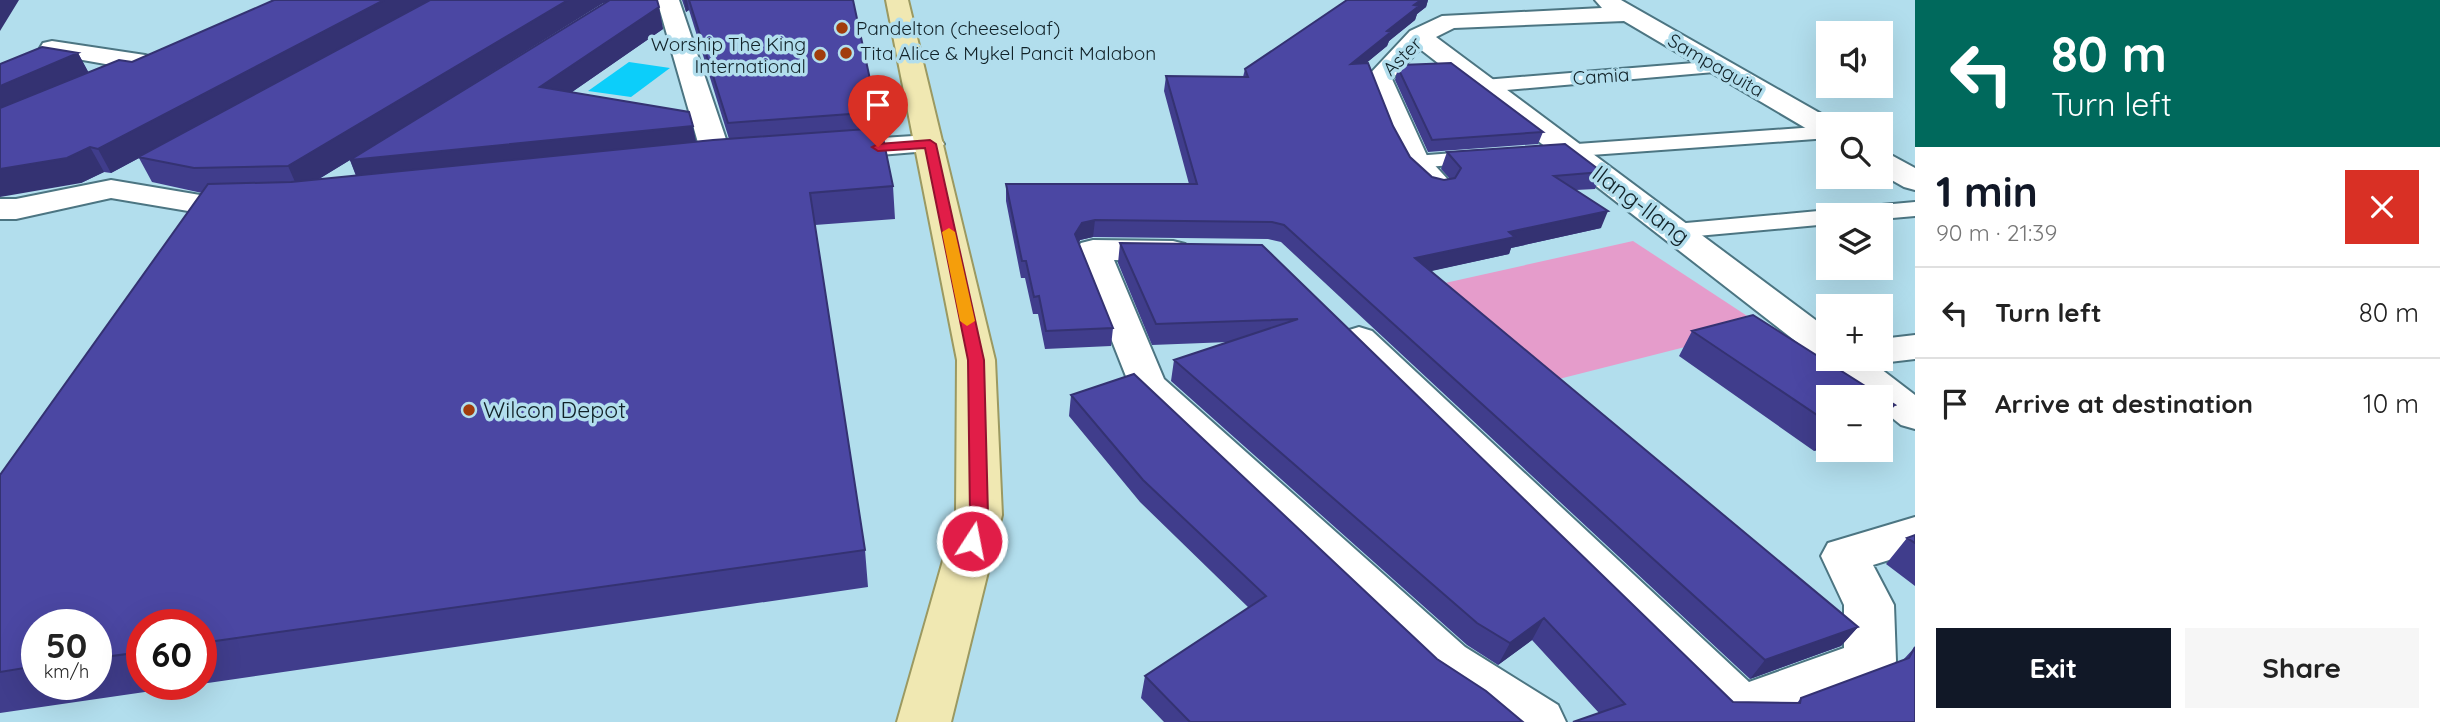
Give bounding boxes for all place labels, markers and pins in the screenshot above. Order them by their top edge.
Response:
place label: Pandelton (cheeseloaf) [856,16,1060,40]
marker: Pandelton (cheeseloaf) [834,20,850,36]
place label: Worship The King International [651,32,806,78]
place label: Tita Alice & Mykel Pancit Malabon [860,41,1156,65]
marker: Tita Alice & Mykel Pancit Malabon [838,45,854,61]
marker: Worship The King International [812,47,828,63]
pin [848,75,908,147]
place label: Wilcon Depot [483,395,626,424]
marker: Wilcon Depot [461,402,477,418]

